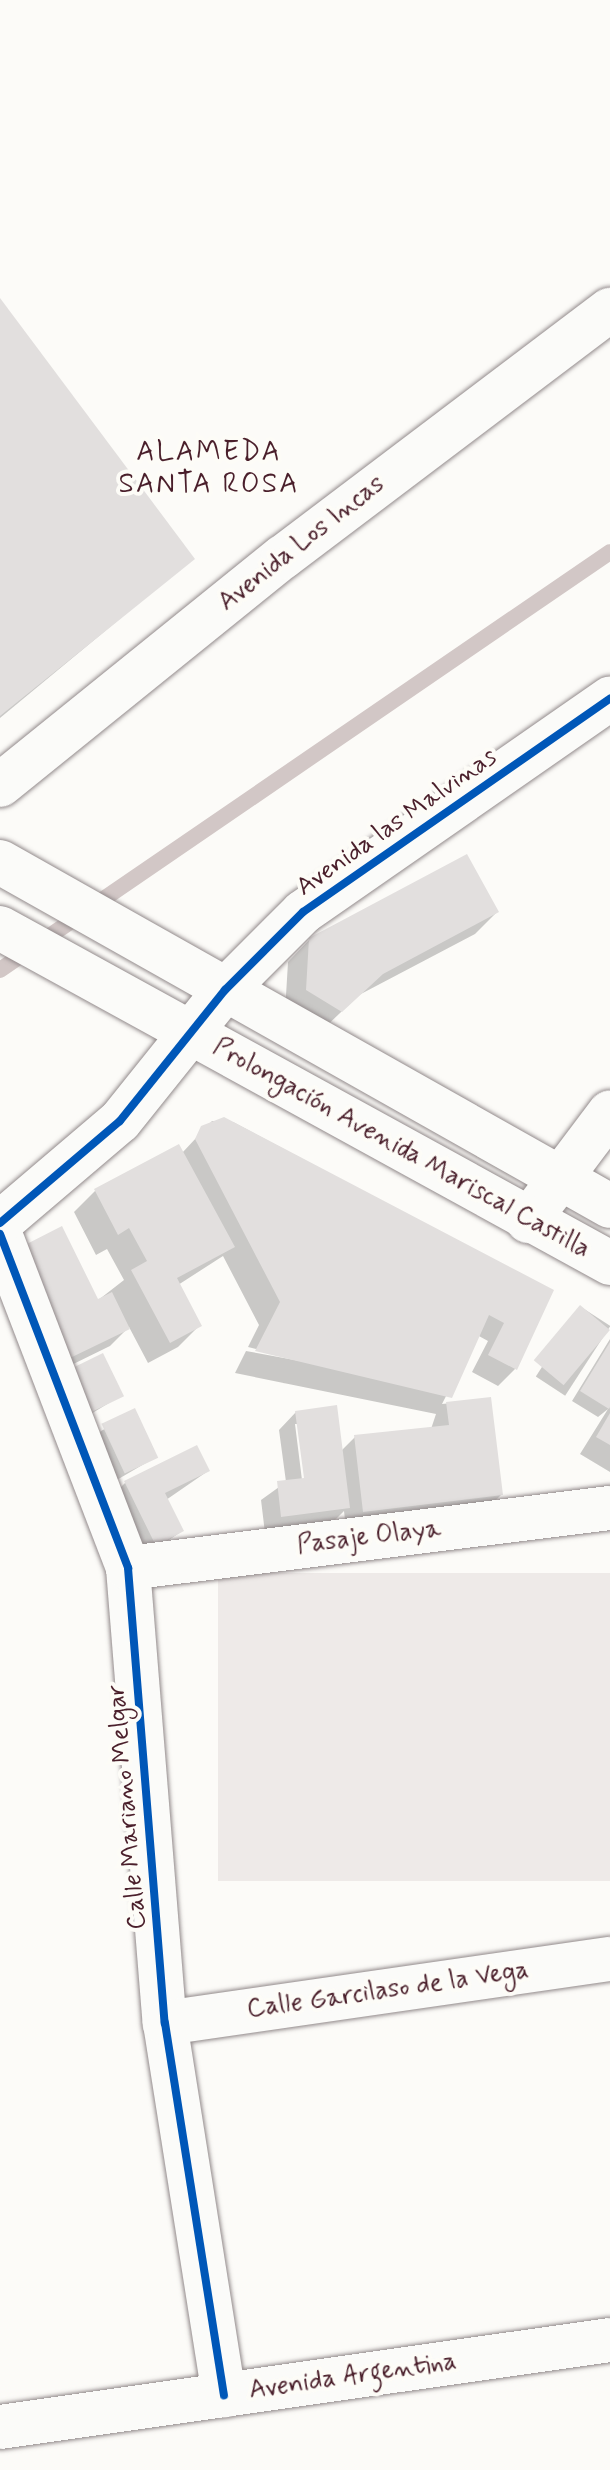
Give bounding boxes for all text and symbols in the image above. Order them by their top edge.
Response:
district label: ALAMEDA SANTA ROSA [118,436,300,502]
street label: Avenida Los Incas [213,470,391,618]
street label: Avenida las Malvinas [293,744,501,902]
street label: Prolongación Avenida Mariscal Castilla [210,1034,592,1264]
street label: Pasaje Olaya [295,1514,443,1562]
street label: Calle Mariano Melgar [102,1682,154,1932]
street label: Calle Garcilaso de la Vega [246,1956,530,2026]
street label: Avenida Argentina [247,2347,459,2407]

